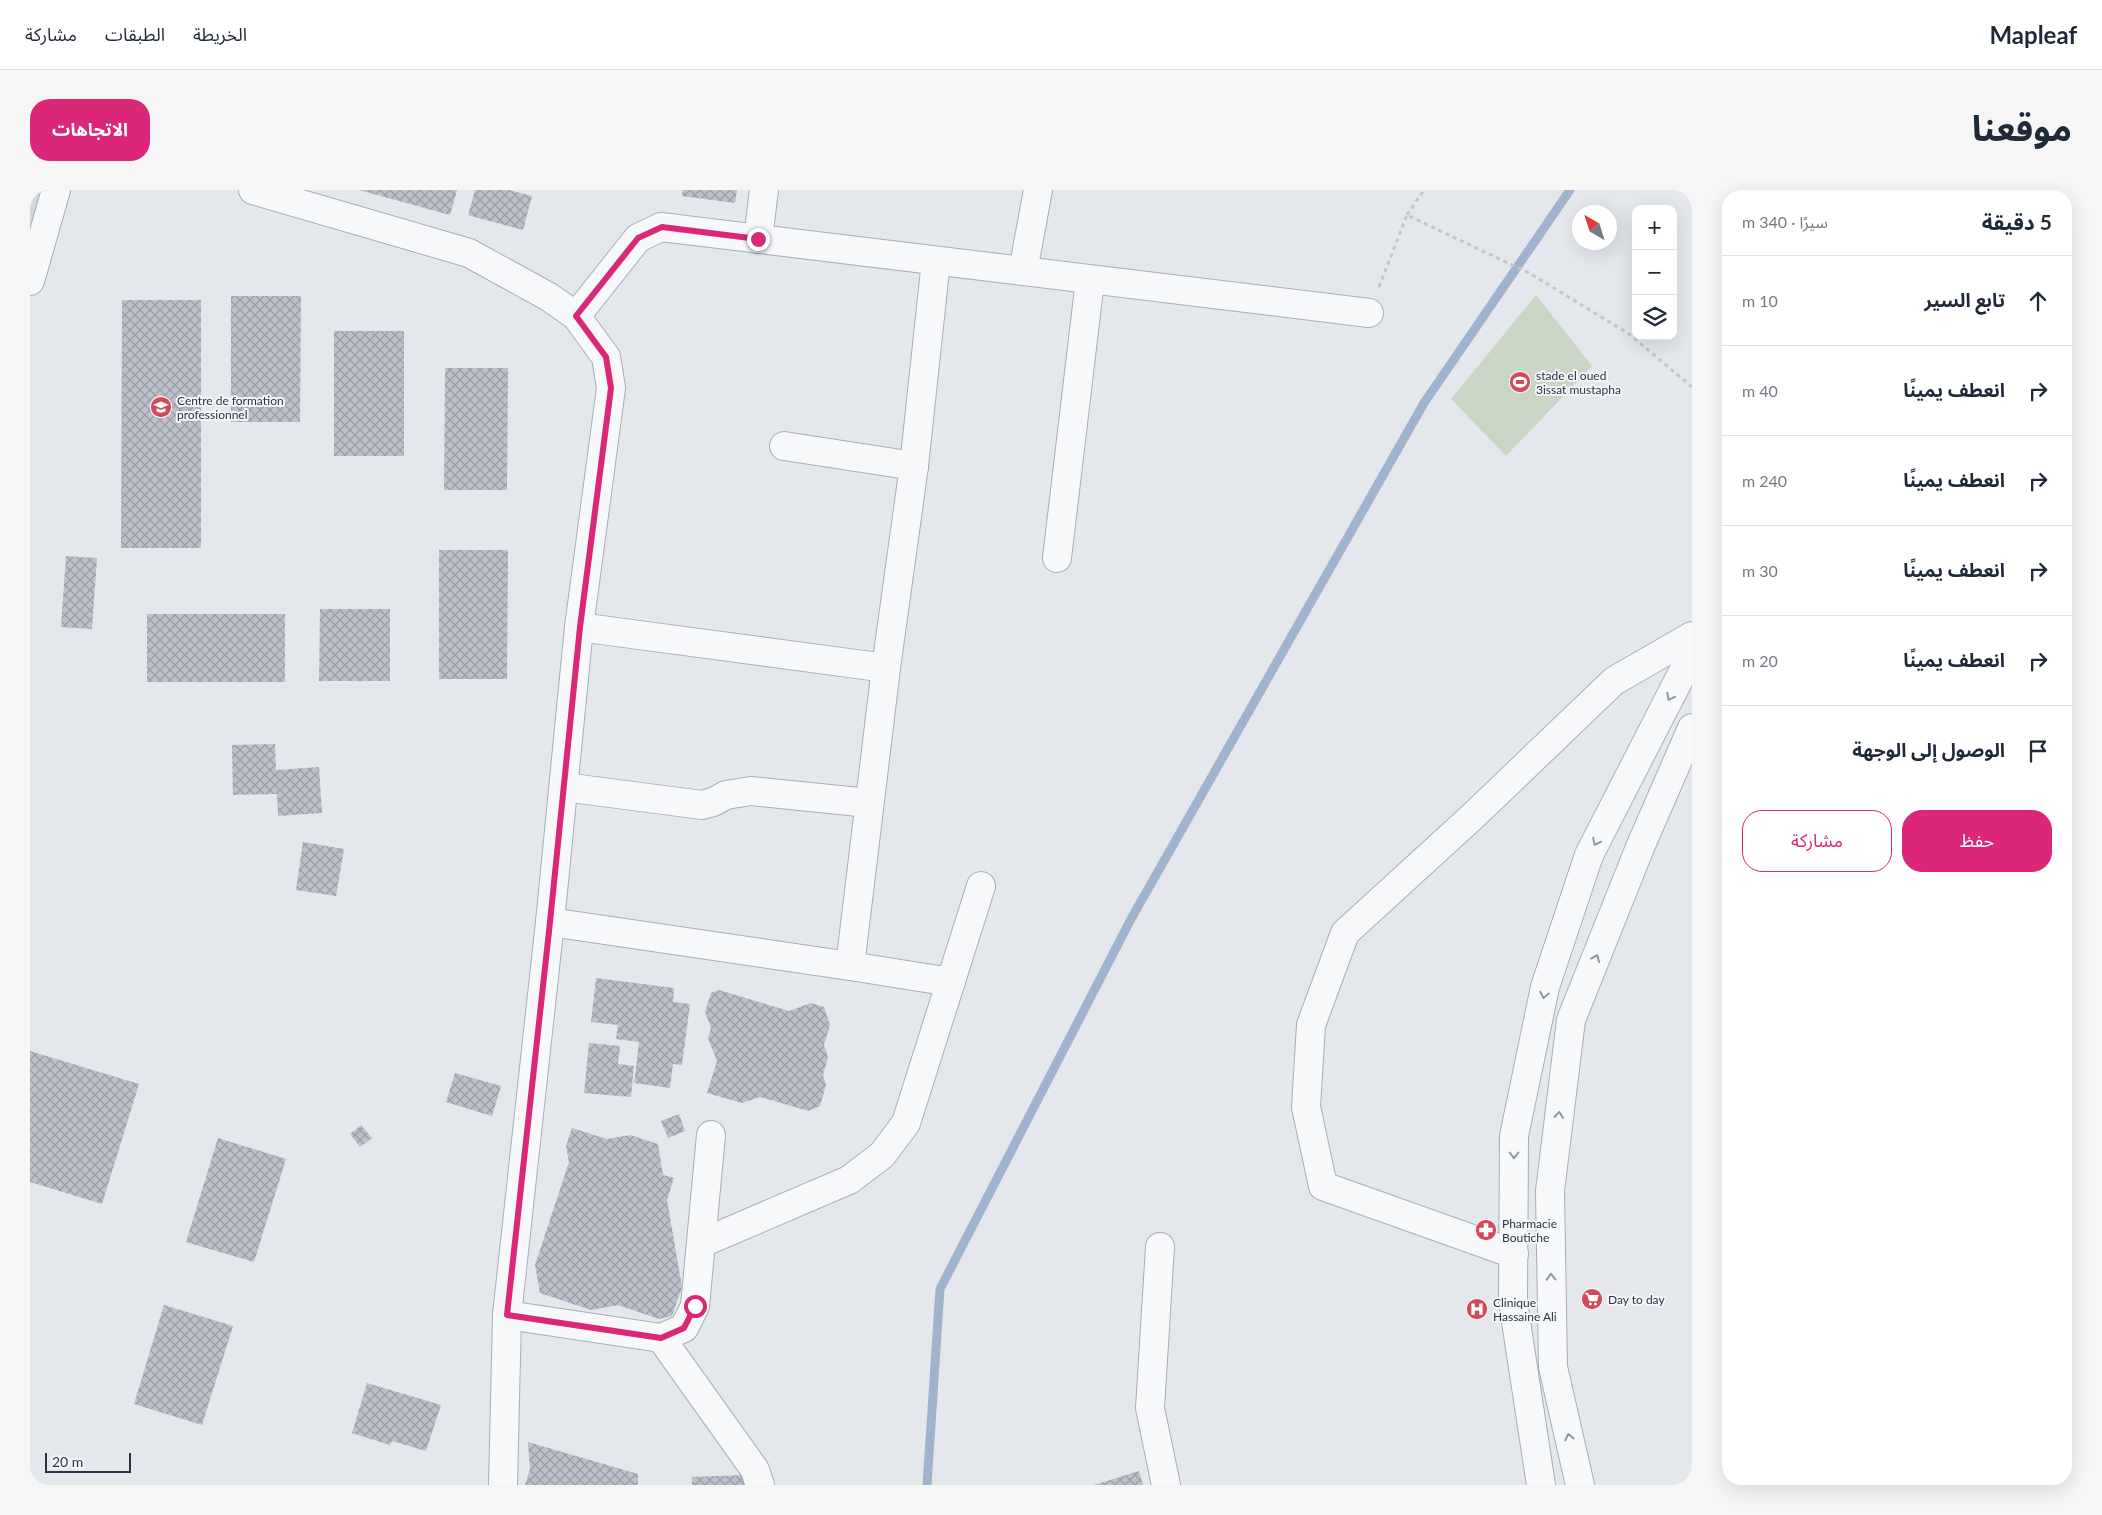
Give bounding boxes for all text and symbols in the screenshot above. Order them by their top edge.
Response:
text: Mapleaf [1989,20,2077,49]
text: مشاركة [25,23,77,45]
text: الطبقات [105,23,165,45]
text: الخريطة [193,23,247,45]
button: الاتجاهات [30,99,150,161]
text: موقعنا [1972,106,2072,148]
north arrow [1572,205,1617,250]
map controls [1632,205,1677,340]
button: + [1632,205,1677,250]
text: 5 دقيقة [1982,209,2052,234]
text: سيرًا · 340 m [1742,212,1828,231]
route end [747,228,770,251]
button: − [1632,250,1677,295]
icon: ahead [2024,287,2052,315]
text: تابع السير [1924,288,2005,311]
text: 10 m [1742,291,1778,310]
button: layers [1632,295,1677,340]
place label: stade el oued 3issat mustapha [1536,368,1621,397]
sports icon: stade el oued 3issat mustapha [1508,370,1532,394]
icon: right [2024,377,2052,405]
text: انعطف يمينًا [1903,378,2005,401]
text: 40 m [1742,381,1778,400]
place label: Centre de formation professionnel [177,393,284,422]
school or university icon: Centre de formation professionnel [149,395,173,419]
icon: right [2024,467,2052,495]
text: انعطف يمينًا [1903,468,2005,491]
text: 240 m [1742,471,1787,490]
icon: right [2024,557,2052,585]
text: انعطف يمينًا [1903,558,2005,581]
text: 30 m [1742,561,1778,580]
icon: right [2024,647,2052,675]
text: انعطف يمينًا [1903,648,2005,671]
text: 20 m [1742,651,1778,670]
one-way arrow [1666,692,1676,701]
icon: arrive [2024,737,2052,765]
text: الوصول إلى الوجهة [1852,738,2005,761]
button: مشاركة [1742,810,1892,872]
button: حفظ [1902,810,2052,872]
one-way arrow [1592,836,1602,845]
one-way arrow [1590,954,1600,963]
one-way arrow [1539,991,1550,1000]
one-way arrow [1553,1110,1564,1118]
one-way arrow [1509,1152,1519,1159]
place label: Pharmacie Boutiche [1502,1216,1557,1245]
pharmacy icon: Pharmacie Boutiche [1474,1218,1498,1242]
one-way arrow [1546,1272,1557,1280]
supermarket icon: Day to day [1580,1287,1604,1311]
place label: Day to day [1608,1292,1665,1307]
route start [684,1295,707,1318]
place label: Clinique Hassaine Ali [1493,1295,1557,1324]
hospital icon: Clinique Hassaine Ali [1465,1297,1489,1321]
one-way arrow [1564,1433,1575,1442]
scale bar [45,1450,131,1473]
text: 20 m [52,1453,83,1470]

